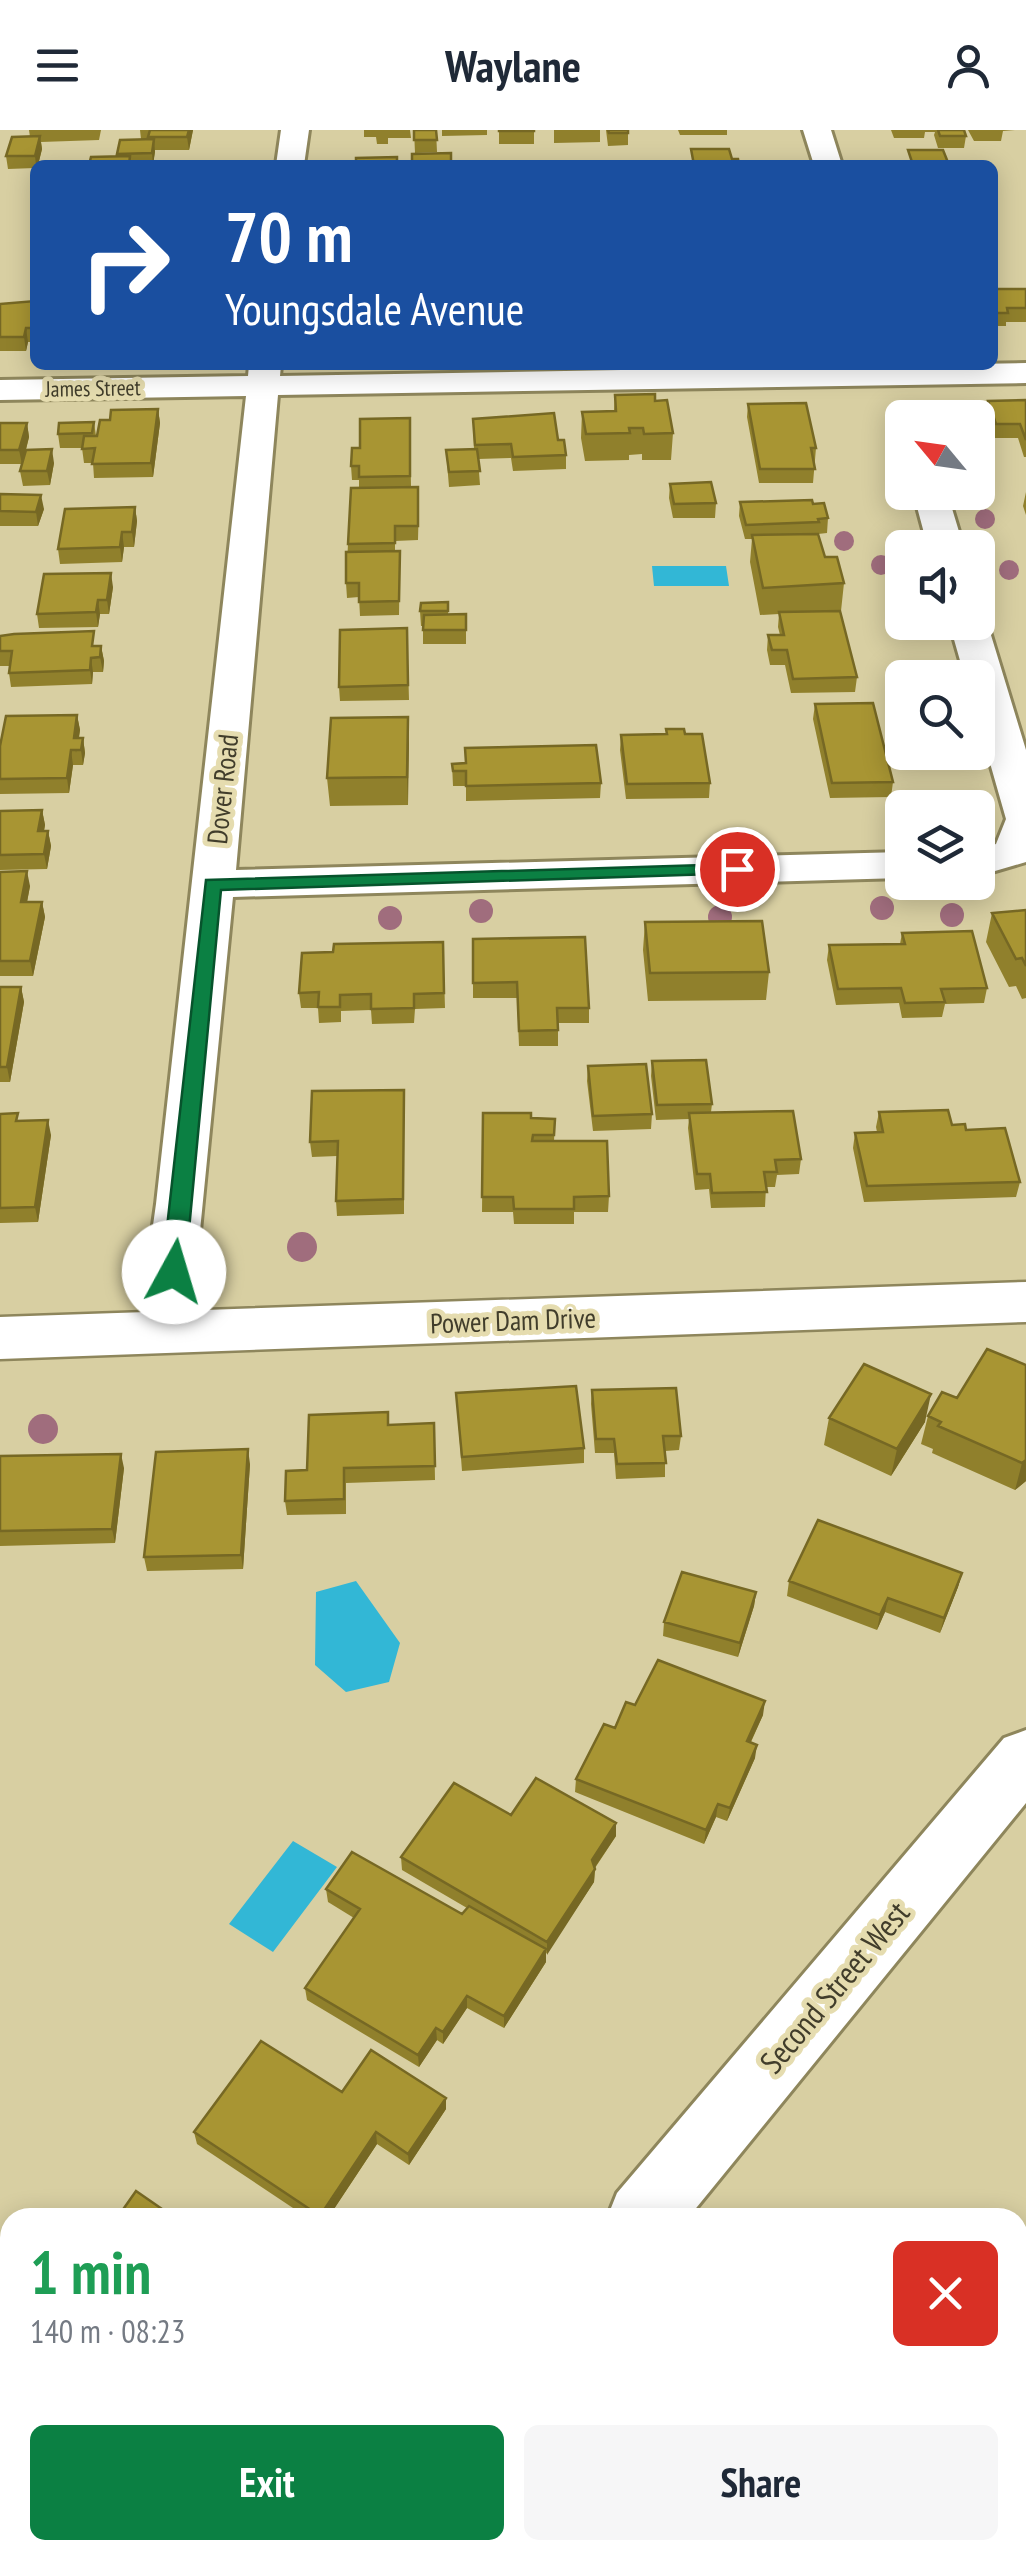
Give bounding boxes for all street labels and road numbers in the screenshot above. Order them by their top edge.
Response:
street label: James Street [44,373,141,403]
street label: Dover Road [198,732,246,846]
street label: Power Dam Drive [429,1299,597,1341]
street label: Second Street West [750,1892,918,2082]

